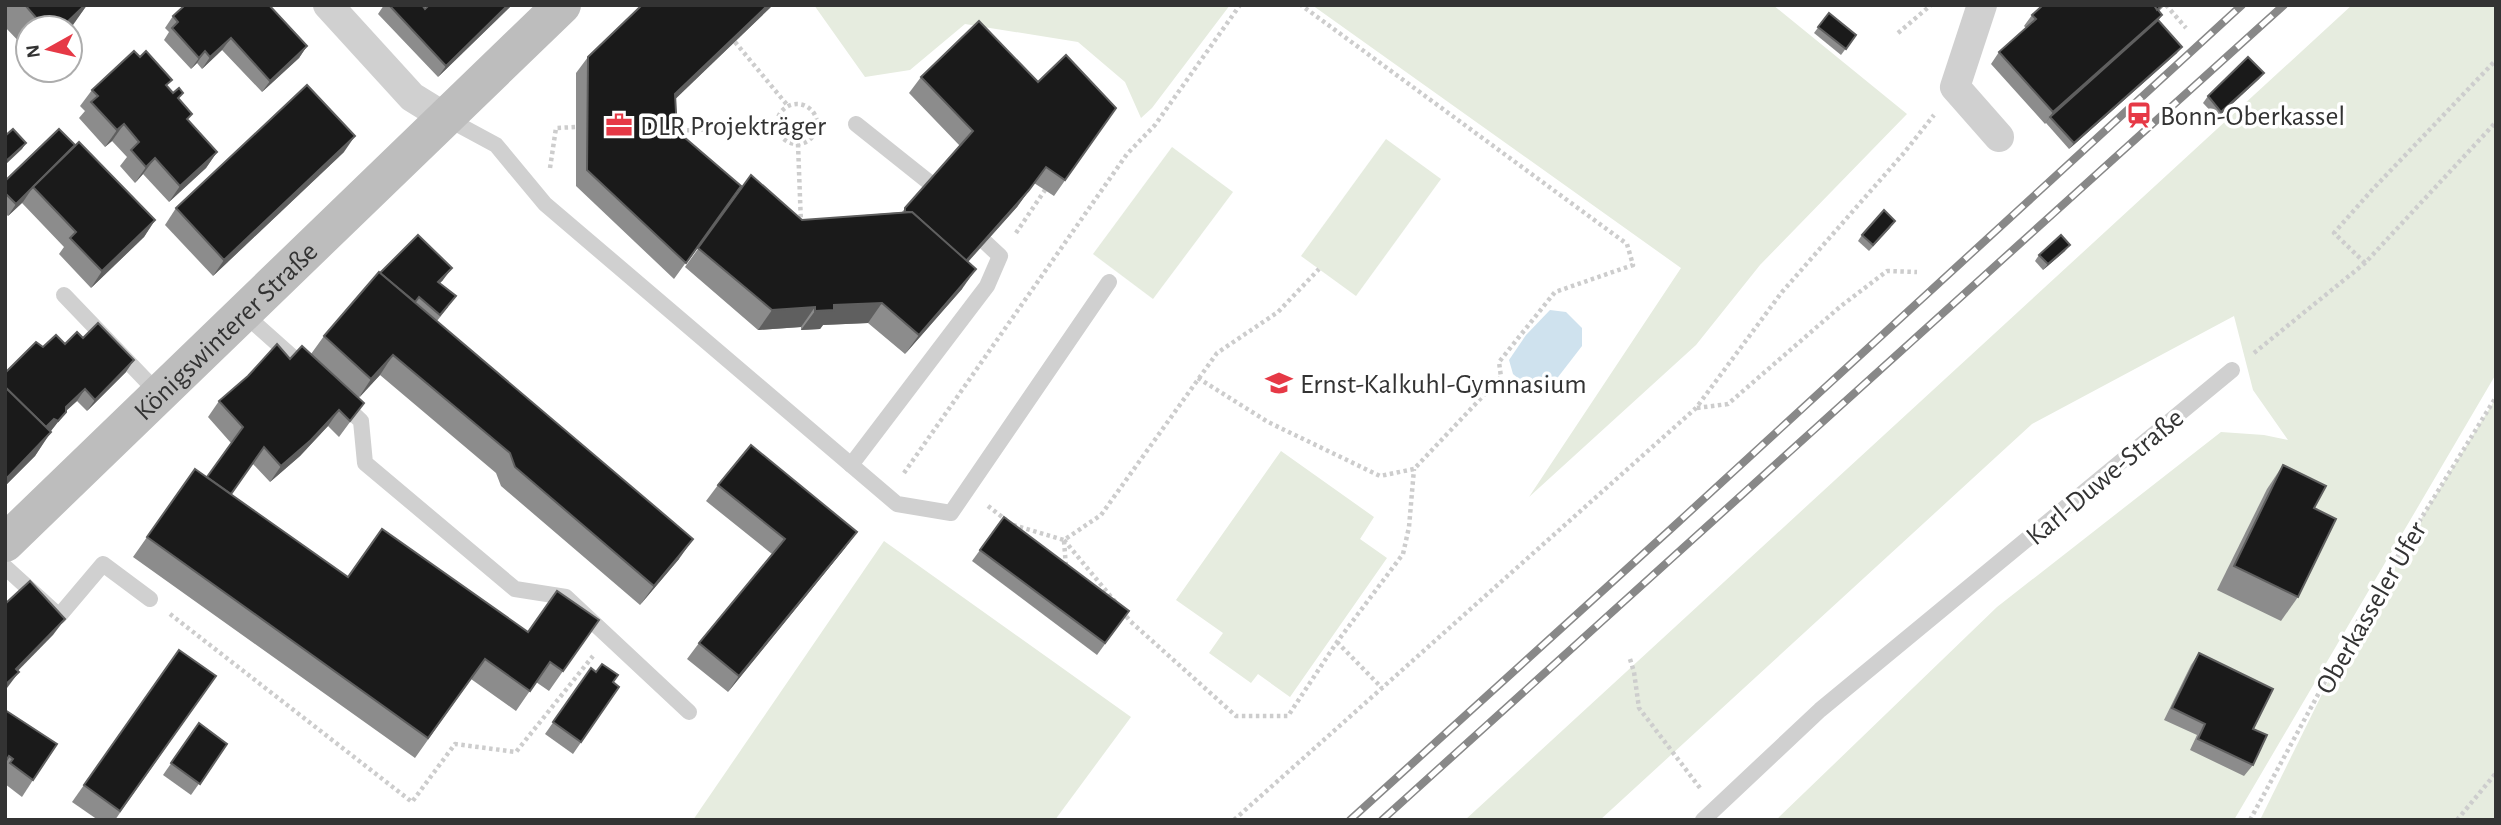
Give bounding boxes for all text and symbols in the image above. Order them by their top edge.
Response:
north arrow [14,14,84,84]
text: N [23,43,44,59]
station icon: Bonn-Oberkassel [2124,100,2154,130]
place label: Bonn-Oberkassel [2160,103,2345,131]
office icon: DLR Projekträger [604,110,634,140]
place label: DLR Projekträger [640,113,826,141]
street label: Königswinterer Straße [129,237,324,426]
school or university icon: Ernst-Kalkuhl-Gymnasium [1264,368,1294,398]
place label: Ernst-Kalkuhl-Gymnasium [1300,371,1587,399]
street label: Karl-Duwe-Straße [2021,404,2189,551]
street label: Oberkasseler Ufer [2311,517,2432,699]

